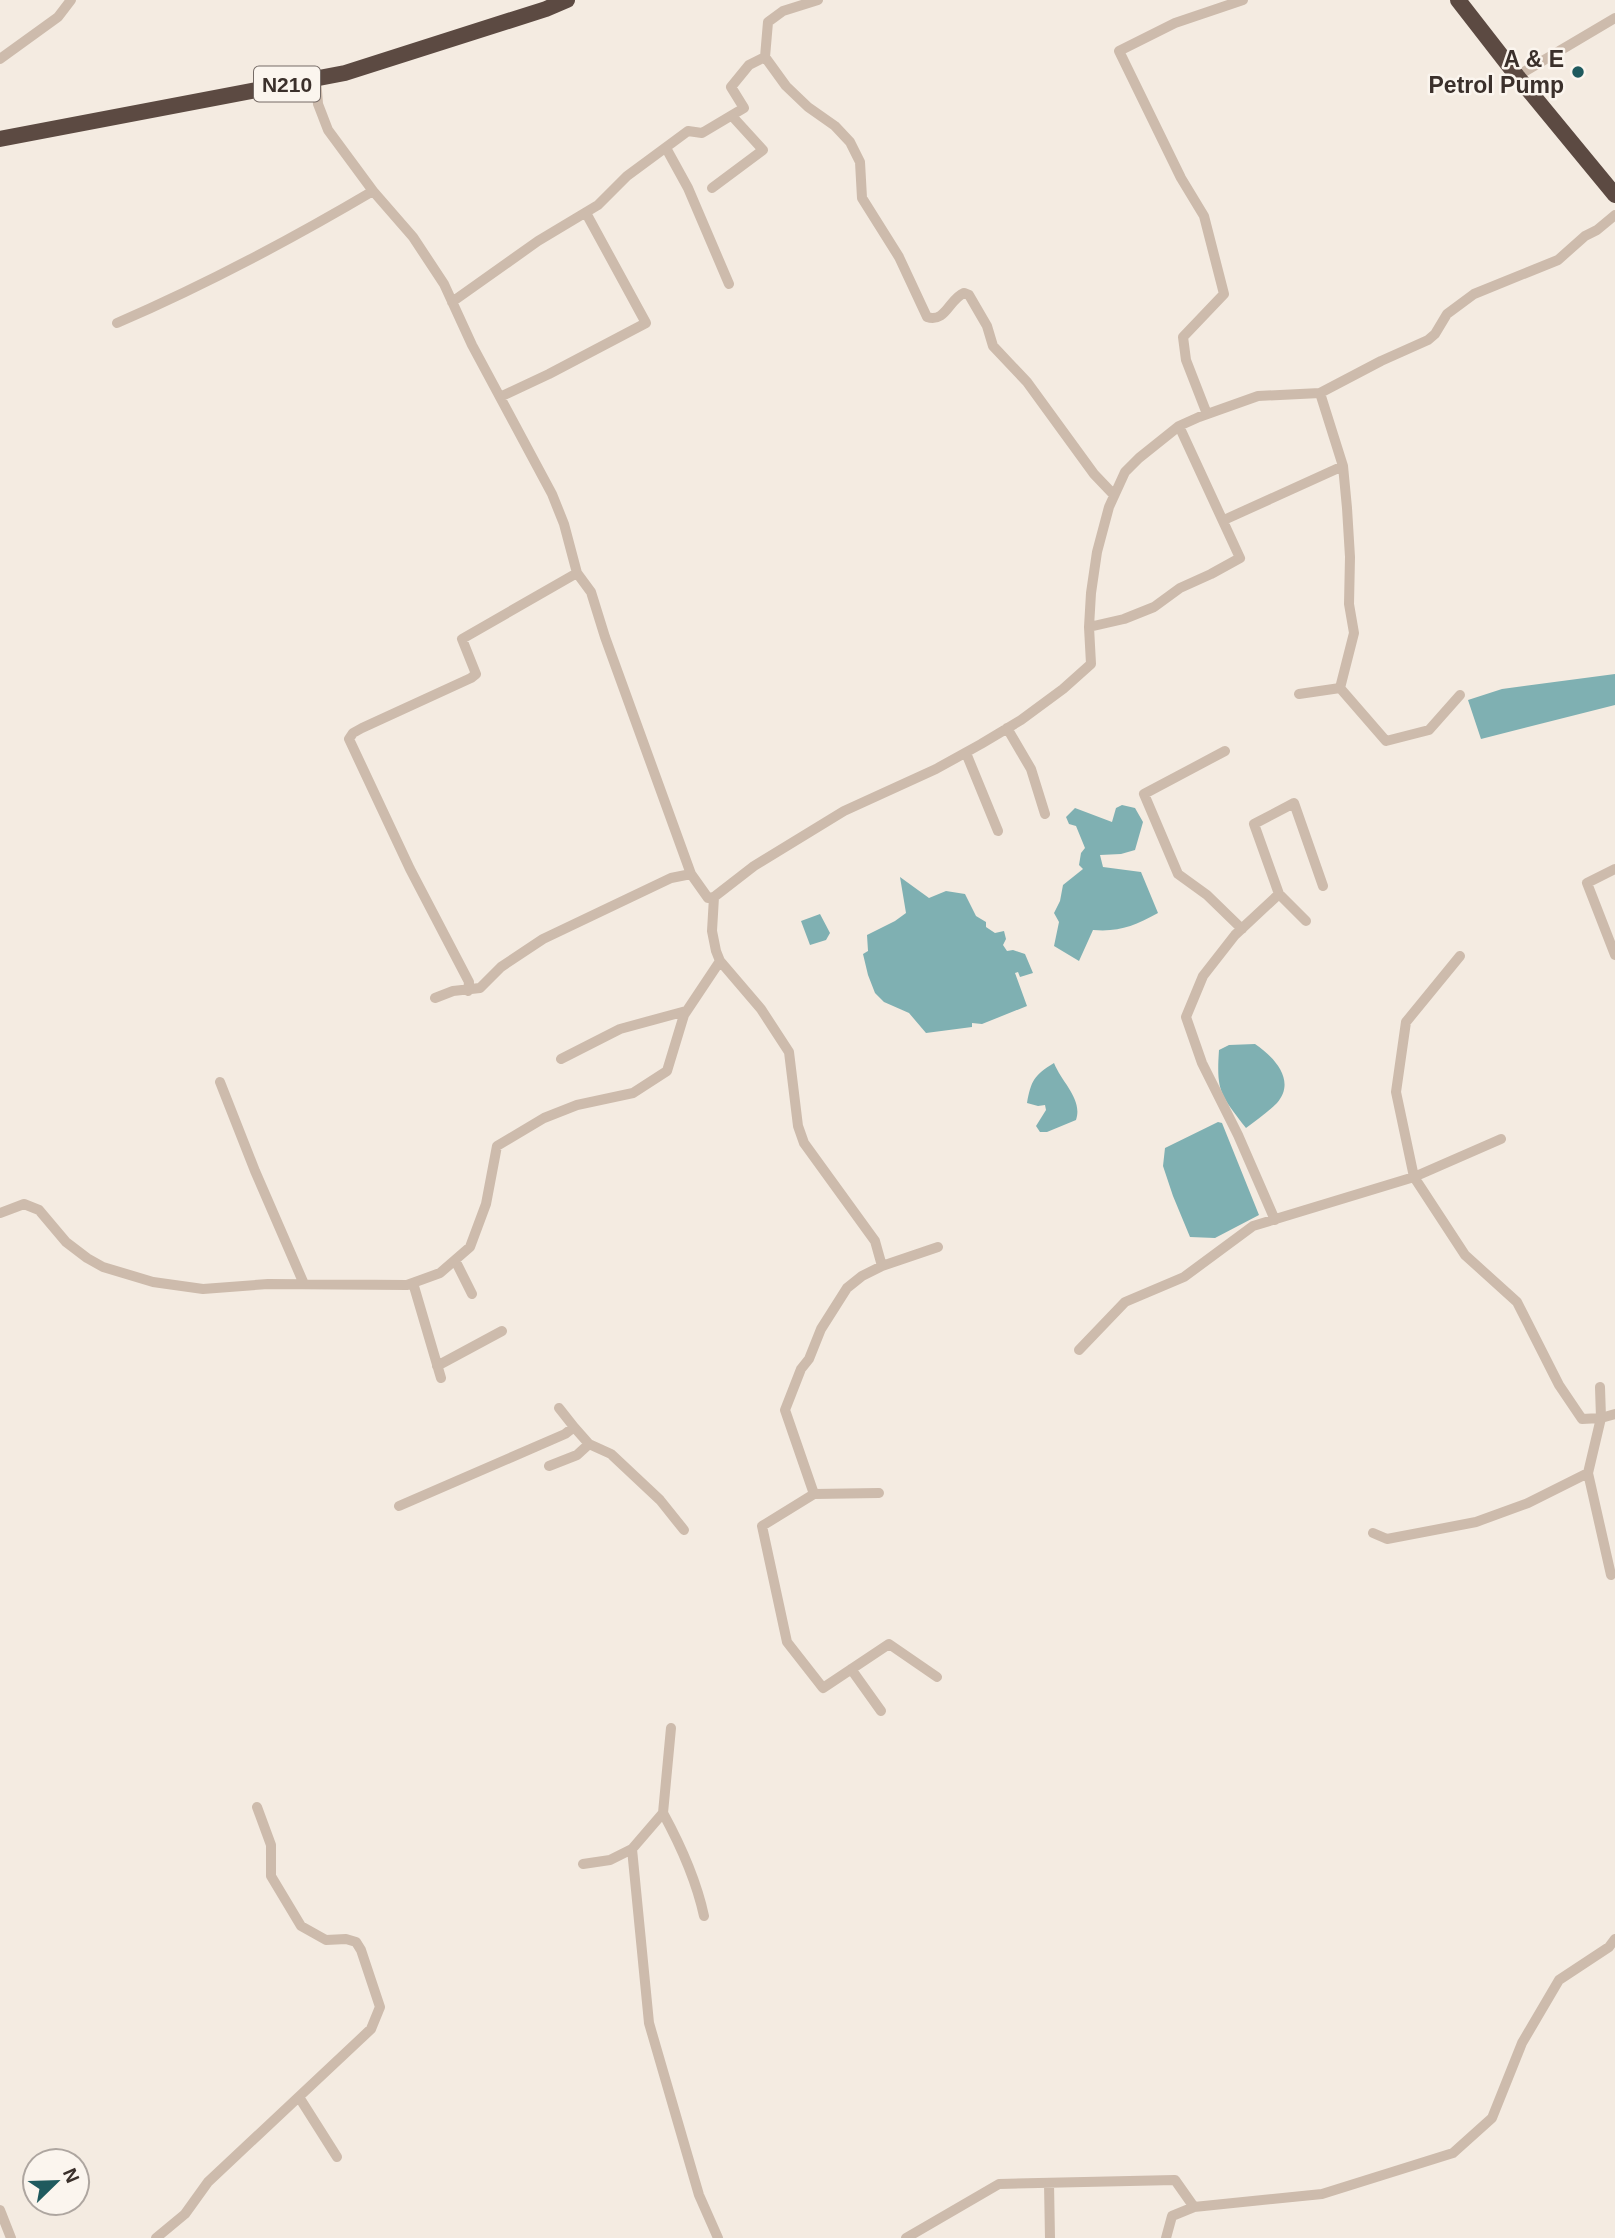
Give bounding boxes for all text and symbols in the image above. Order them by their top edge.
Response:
place label: A & E Petrol Pump [1429,46,1564,98]
marker: A & E Petrol Pump [1570,64,1586,80]
road number: N210 [254,66,320,102]
north arrow [21,2147,91,2217]
text: N [59,2165,84,2186]

